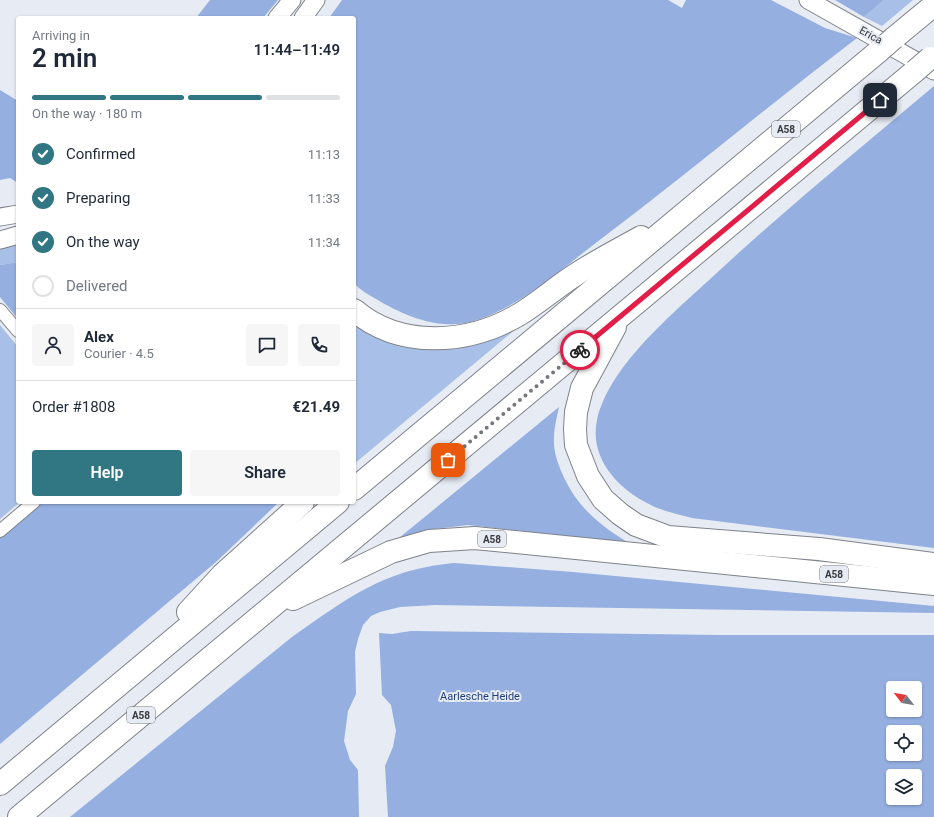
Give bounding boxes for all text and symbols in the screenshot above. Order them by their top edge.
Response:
street label: Erica [857,24,885,47]
text: Arriving in [32,28,90,43]
text: 11:44–11:49 [254,41,340,59]
text: 2 min [32,43,97,73]
pin [863,83,897,117]
icon: home [869,89,891,111]
text: On the way · 180 m [32,106,142,121]
road number: A58 [772,121,800,137]
icon: check [32,143,54,165]
text: Confirmed [66,145,136,163]
text: 11:13 [308,147,340,162]
icon: check [32,187,54,209]
text: Preparing [66,189,130,207]
text: 11:33 [308,191,340,206]
icon: check [32,231,54,253]
text: On the way [66,233,140,251]
text: 11:34 [308,235,340,250]
text: Delivered [66,277,128,295]
button: person [32,324,74,366]
button: chat [246,324,288,366]
button: phone [298,324,340,366]
text: Alex [84,328,114,346]
courier [560,330,600,370]
icon: bike [569,339,591,361]
text: Courier · 4.5 [84,346,154,361]
text: Order #1808 [32,398,115,416]
text: €21.49 [293,398,340,416]
pin [431,443,465,477]
icon: bag [437,449,459,471]
button: Help [32,450,182,496]
button: Share [190,450,340,496]
road number: A58 [478,531,506,547]
road number: A58 [820,566,848,582]
north arrow [886,681,922,717]
map controls [886,681,922,805]
park label: Aarlesche Heide [440,690,520,703]
road number: A58 [127,707,155,723]
button: locate [886,725,922,761]
button: layers [886,769,922,805]

